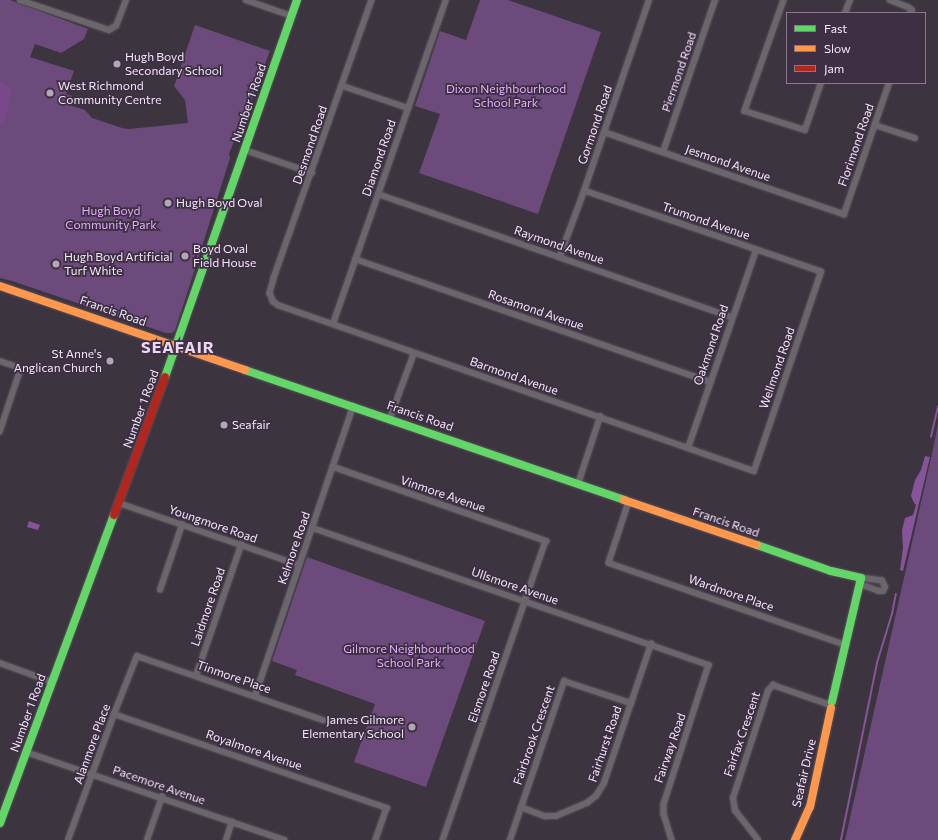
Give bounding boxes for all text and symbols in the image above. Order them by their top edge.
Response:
legend [786,12,926,84]
text: Fast [824,21,847,35]
street label: Piermond Road [659,30,699,114]
text: Slow [824,41,851,55]
place label: Hugh Boyd Secondary School [125,50,222,78]
marker: Hugh Boyd Secondary School [112,59,122,69]
text: Jam [824,61,844,75]
street label: Number 1 Road [229,62,269,144]
place label: West Richmond Community Centre [58,79,162,107]
park label: Dixon Neighbourhood School Park [446,82,566,110]
street label: Gormond Road [575,84,615,166]
marker: West Richmond Community Centre [45,88,55,98]
street label: Florimond Road [835,102,877,188]
street label: Desmond Road [290,104,330,186]
street label: Diamond Road [359,118,399,198]
street label: Jesmond Avenue [684,142,772,184]
place label: Hugh Boyd Oval [176,196,263,210]
marker: Hugh Boyd Oval [163,198,173,208]
street label: Trumond Avenue [660,199,752,243]
park label: Hugh Boyd Community Park [65,204,157,232]
street label: Raymond Avenue [512,223,606,267]
place label: Boyd Oval Field House [193,242,256,270]
place label: Hugh Boyd Artificial Turf White [64,250,173,278]
marker: Boyd Oval Field House [180,251,190,261]
marker: Hugh Boyd Artificial Turf White [51,259,61,269]
street label: Rosamond Avenue [486,287,586,333]
street label: Francis Road [78,293,148,329]
street label: Oakmond Road [690,303,732,387]
street label: Wellmond Road [756,325,798,411]
district label: SEAFAIR [141,337,215,357]
place label: St Anne's Anglican Church [14,347,102,375]
street label: Barmond Avenue [468,354,560,398]
marker: St Anne's Anglican Church [105,356,115,366]
street label: Number 1 Road [120,368,162,450]
street label: Francis Road [385,398,455,434]
place label: Seafair [232,418,270,432]
marker: Seafair [219,420,229,430]
street label: Vinmore Avenue [399,473,487,515]
street label: Youngmore Road [167,502,259,546]
street label: Francis Road [691,504,761,540]
street label: Kelmore Road [275,510,313,586]
street label: Ullsmore Avenue [470,564,560,608]
street label: Laidmore Road [188,566,228,648]
street label: Wardmore Place [686,572,776,614]
park label: Gilmore Neighbourhood School Park [343,642,475,670]
street label: Elsmore Road [465,649,503,725]
street label: Tinmore Place [195,658,273,696]
street label: Number 1 Road [7,672,49,754]
street label: Fairbrook Crescent [510,683,558,787]
street label: Fairfax Crescent [721,690,763,778]
street label: Alanmore Place [71,702,113,786]
street label: Fairhurst Road [585,704,625,784]
street label: Fairway Road [651,711,689,785]
place label: James Gilmore Elementary School [302,713,404,741]
marker: James Gilmore Elementary School [407,722,417,732]
street label: Royalmore Avenue [204,727,304,773]
street label: Seafair Drive [789,737,819,809]
street label: Pacemore Avenue [111,762,207,808]

